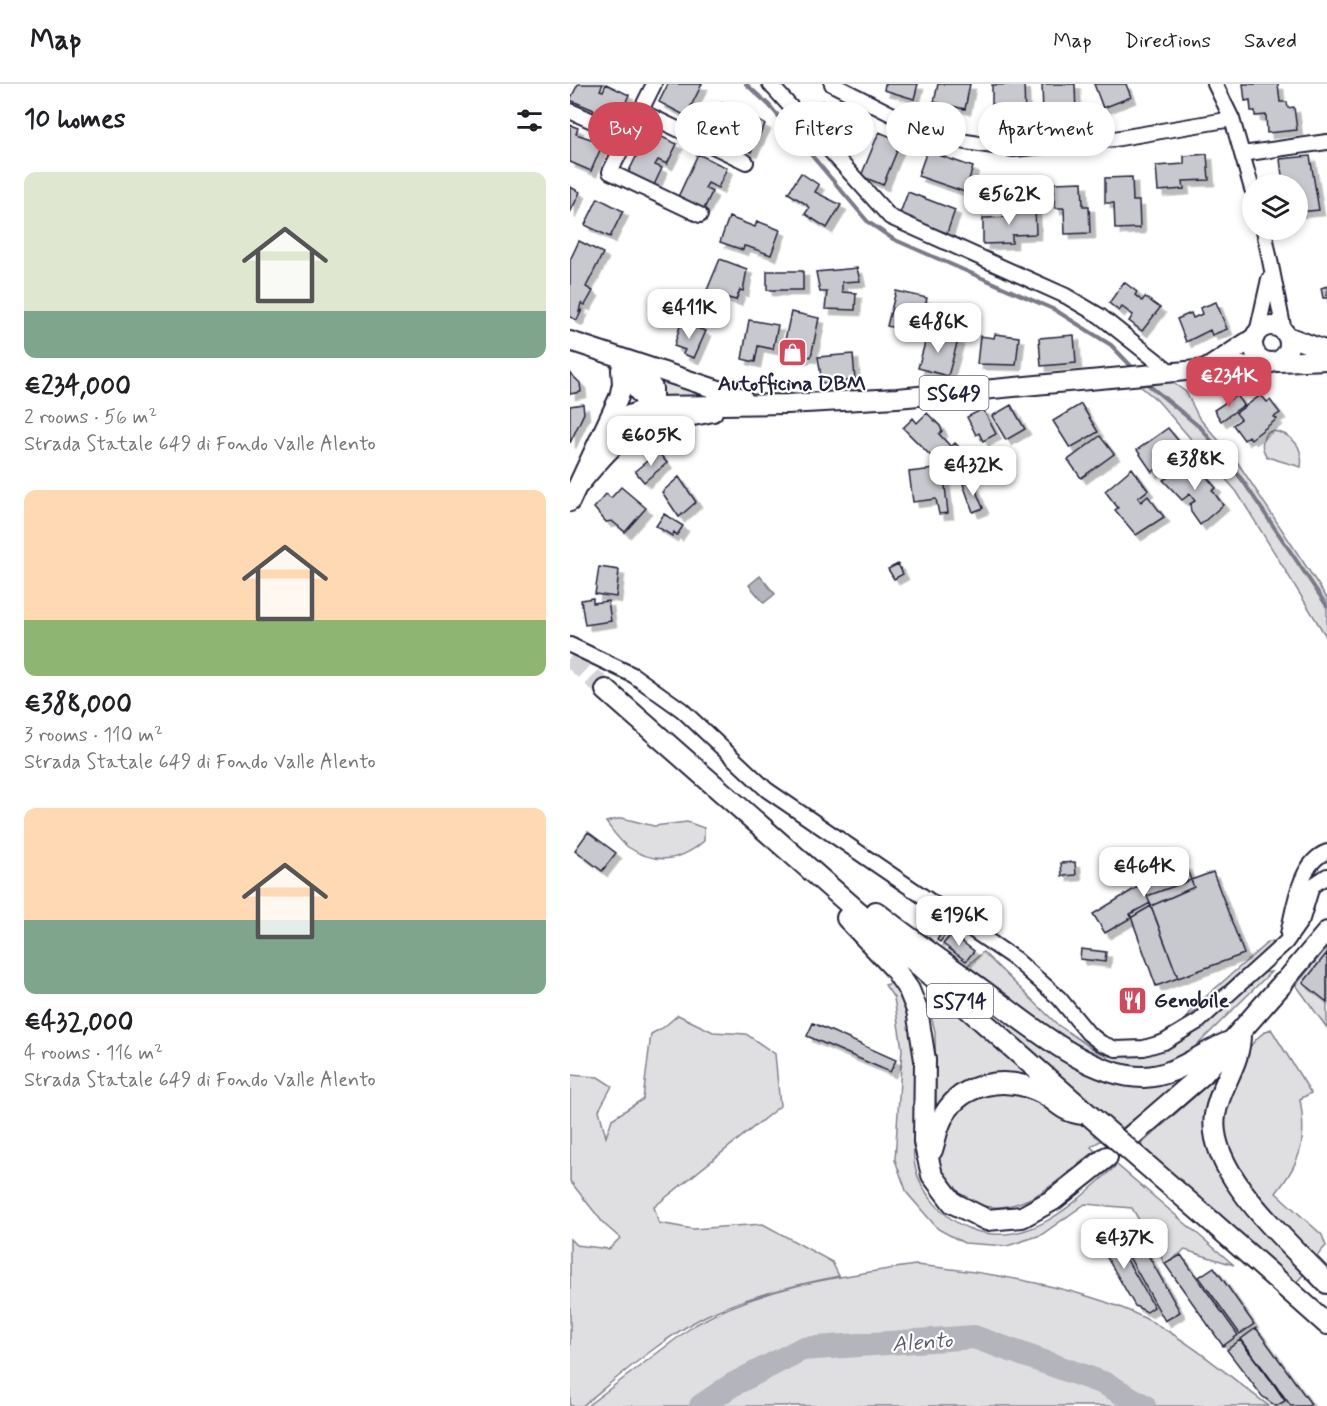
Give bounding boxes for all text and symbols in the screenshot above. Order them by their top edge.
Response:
text: Map [30,23,81,60]
text: Map [1053,27,1092,55]
text: Directions [1125,27,1211,55]
text: Saved [1244,27,1297,55]
chip: Buy [588,102,663,156]
chip: Rent [675,102,762,156]
chip: Filters [774,102,874,156]
chip: New [886,102,966,156]
chip: Apartment [978,102,1115,156]
text: 10 homes [24,103,125,137]
icon: filters [513,104,546,137]
map controls [1242,174,1308,240]
button: layers [1242,174,1308,240]
pin: €562K [967,175,1051,226]
text: €562K [978,181,1040,208]
icon: home [231,211,339,319]
pin: €411K [647,289,731,340]
text: €411K [661,295,717,322]
pin: €486K [896,303,980,354]
text: €486K [908,309,968,336]
shop icon: Autofficina DBM [776,336,808,368]
pin: €234K [1187,357,1271,408]
text: €234K [1200,363,1258,390]
text: €234,000 [24,370,131,404]
place label: Autofficina DBM [718,370,866,398]
road number: SS649 [920,376,988,410]
text: 2 rooms · 56 m² [24,404,157,431]
pin: €605K [609,416,693,467]
text: €605K [621,422,681,449]
text: Strada Statale 649 di Fondo Valle Alento [24,431,376,458]
pin: €388K [1153,440,1237,491]
pin: €432K [931,446,1015,497]
text: €388K [1166,446,1224,473]
text: €432K [943,452,1003,479]
icon: home [231,529,339,637]
text: €388,000 [24,688,132,722]
text: 3 rooms · 110 m² [24,722,163,749]
text: Strada Statale 649 di Fondo Valle Alento [24,749,376,776]
icon: home [231,847,339,955]
pin: €464K [1102,847,1186,898]
text: €464K [1113,853,1175,880]
pin: €196K [917,896,1001,947]
text: €196K [930,902,988,929]
road number: SS714 [927,984,993,1018]
restaurant icon: Genobile [1117,984,1149,1016]
place label: Genobile [1154,987,1230,1015]
text: €432,000 [24,1006,133,1040]
text: 4 rooms · 116 m² [24,1040,163,1067]
text: Strada Statale 649 di Fondo Valle Alento [24,1067,376,1094]
pin: €437K [1082,1219,1166,1270]
text: €437K [1095,1225,1153,1252]
water label: Alento [891,1327,955,1359]

